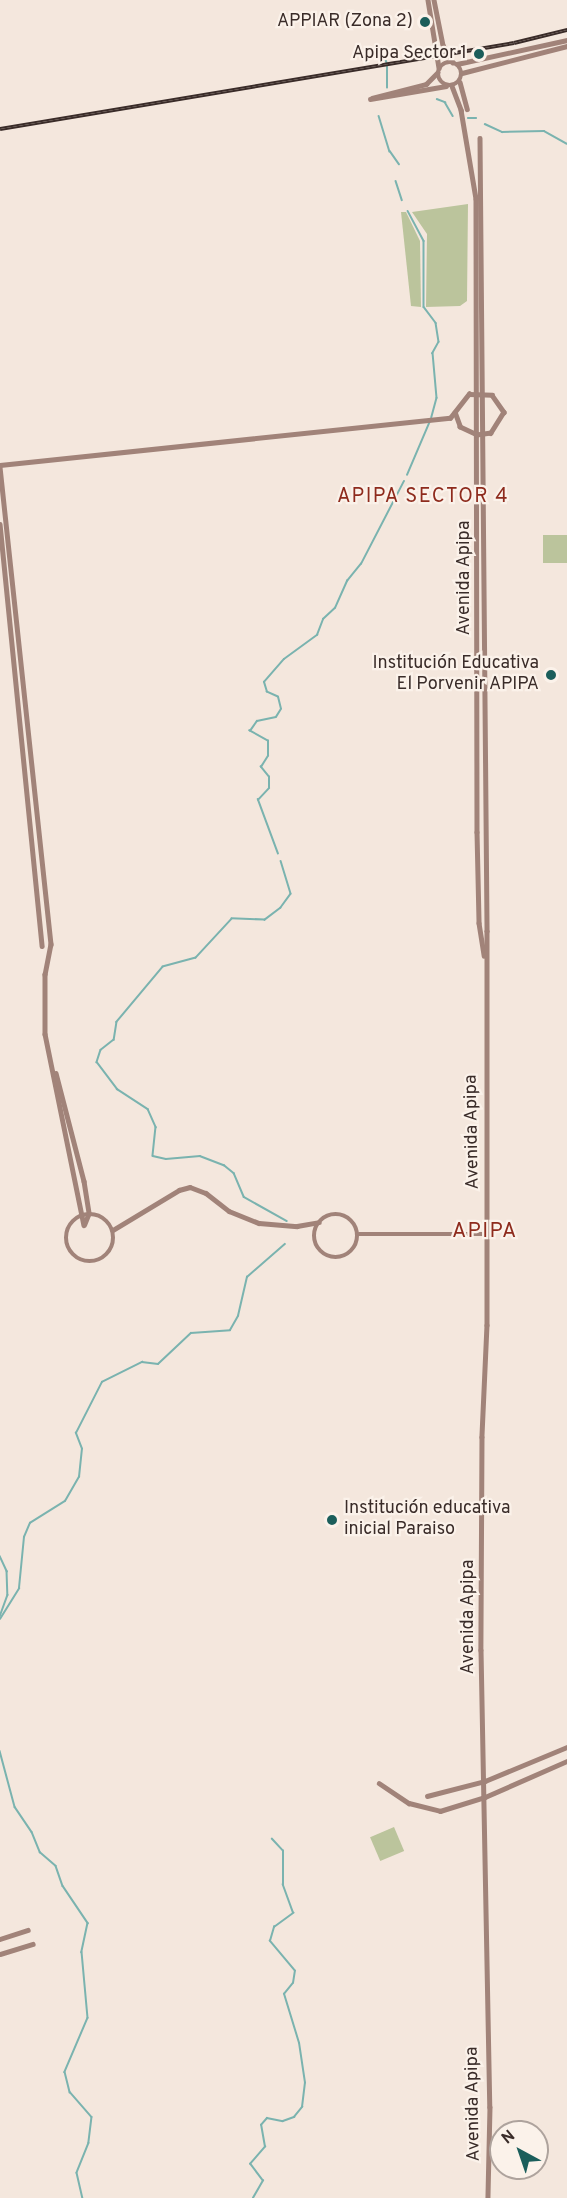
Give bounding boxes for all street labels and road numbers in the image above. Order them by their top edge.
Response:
street label: Avenida Apipa [454,520,476,636]
street label: Avenida Apipa [461,1074,485,1190]
street label: Avenida Apipa [458,1559,480,1675]
street label: Avenida Apipa [462,2046,486,2162]

